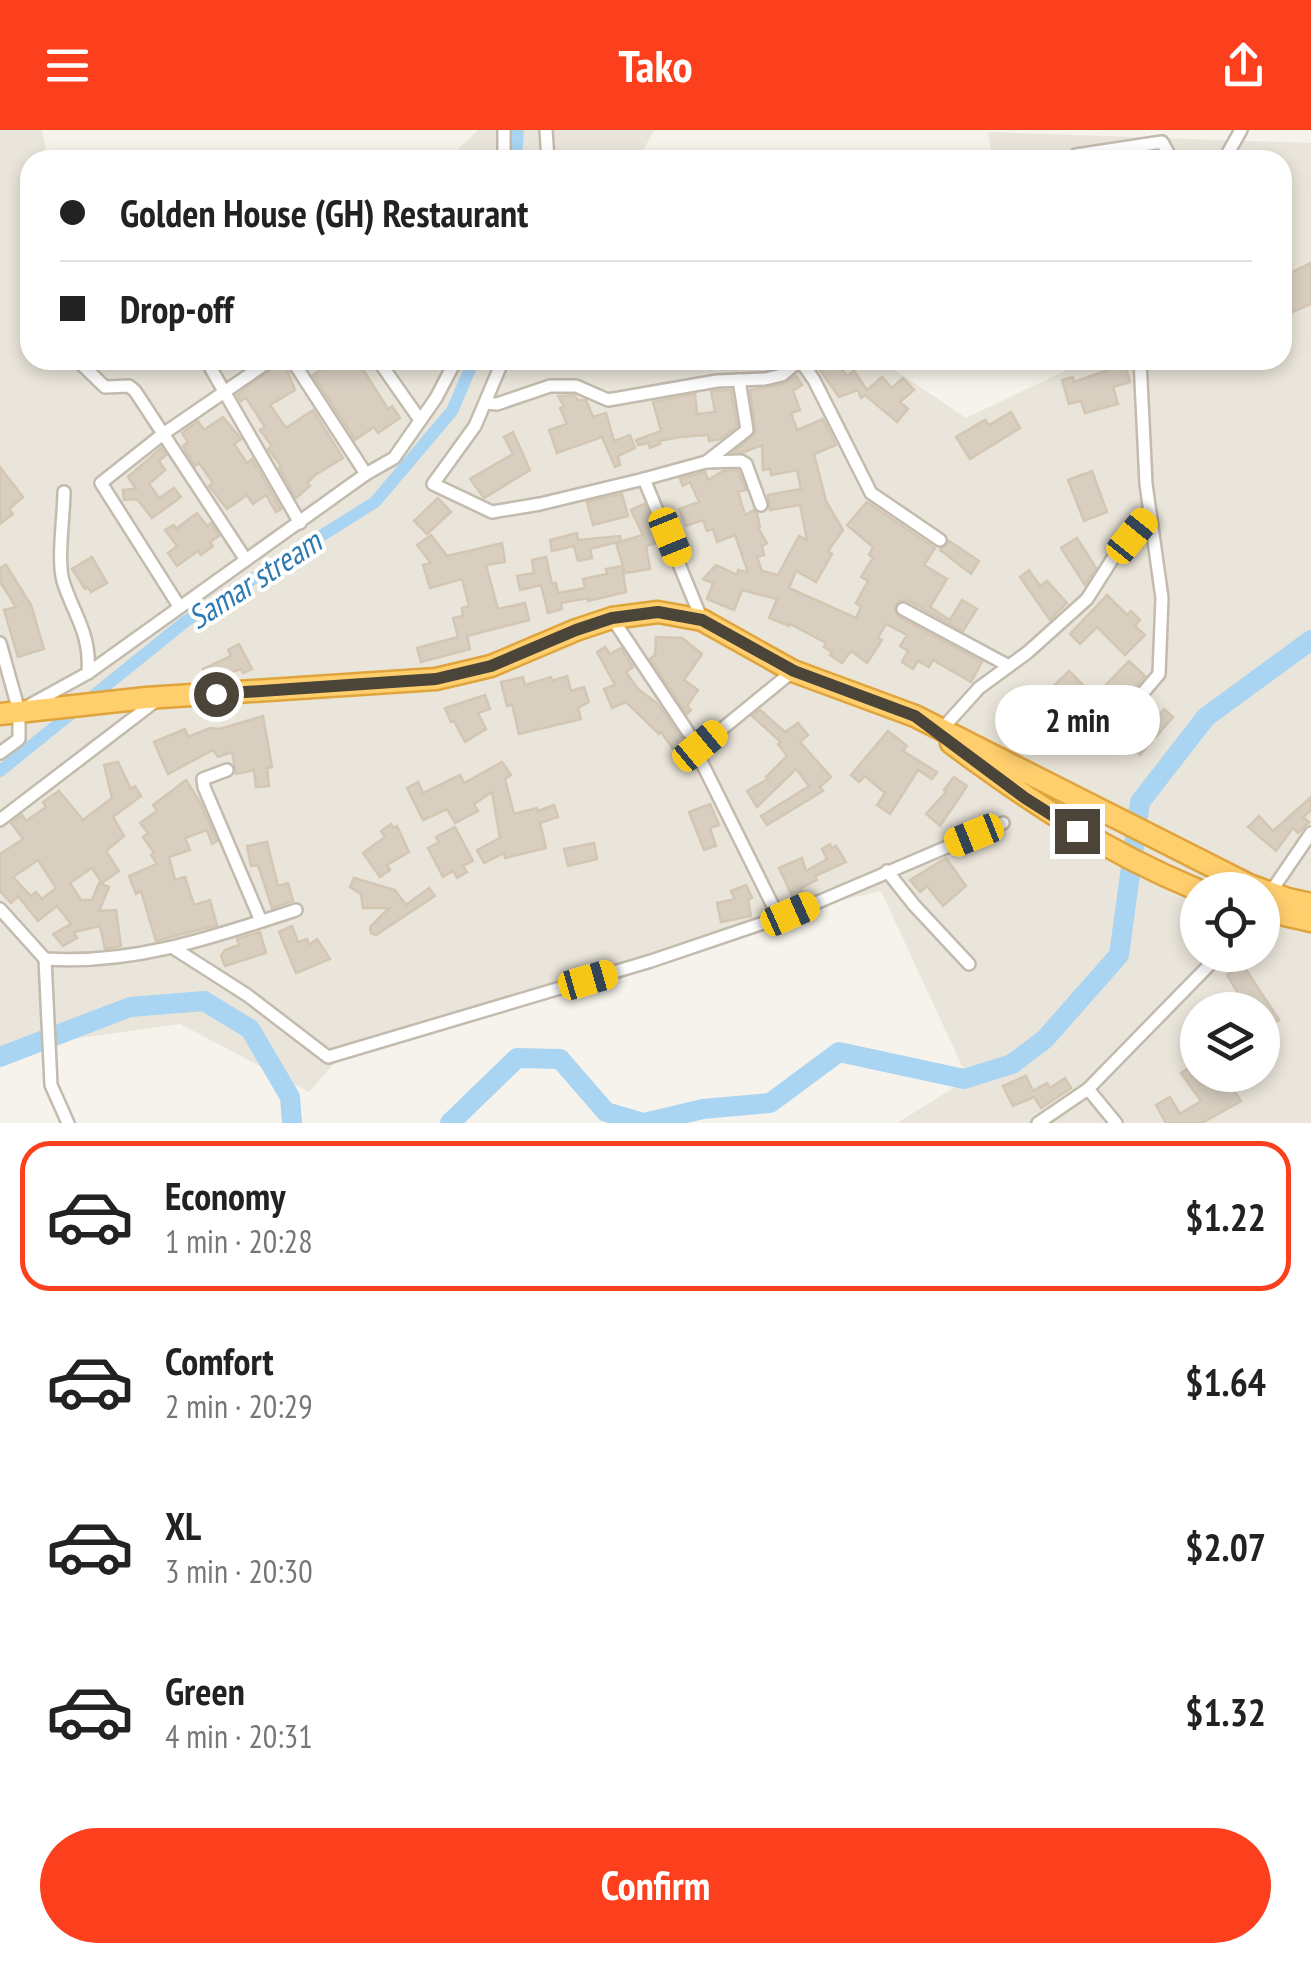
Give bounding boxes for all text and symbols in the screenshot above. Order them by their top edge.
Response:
text: Tako [618,36,693,94]
icon: menu [40,38,95,93]
icon: share [1216,38,1271,93]
text: Golden House (GH) Restaurant [120,188,528,237]
text: Drop-off [120,284,234,333]
car [1101,503,1163,569]
car [645,504,695,570]
water label: Samar stream [179,519,331,638]
route start [194,672,239,717]
callout: 2 min [994,686,1160,756]
text: 2 min [1045,699,1110,741]
car [667,715,733,777]
route end [1055,809,1100,854]
car [941,810,1007,860]
map controls [1180,872,1280,1092]
button: locate [1180,872,1280,972]
car [756,888,824,940]
car [555,957,621,1003]
button: layers [1180,992,1280,1092]
icon: car [45,1171,135,1261]
text: Economy [165,1171,285,1220]
text: $1.22 [1185,1192,1266,1241]
text: 1 min · 20:28 [165,1220,313,1262]
icon: car [45,1336,135,1426]
text: Comfort [165,1336,274,1385]
text: $1.64 [1185,1357,1266,1406]
text: 2 min · 20:29 [165,1385,313,1427]
icon: car [45,1501,135,1591]
text: XL [165,1501,201,1550]
text: $2.07 [1185,1522,1266,1571]
text: 3 min · 20:30 [165,1550,313,1592]
icon: car [45,1666,135,1756]
text: Green [165,1666,245,1715]
text: $1.32 [1185,1687,1266,1736]
text: 4 min · 20:31 [165,1715,313,1757]
button: Confirm [40,1828,1271,1943]

